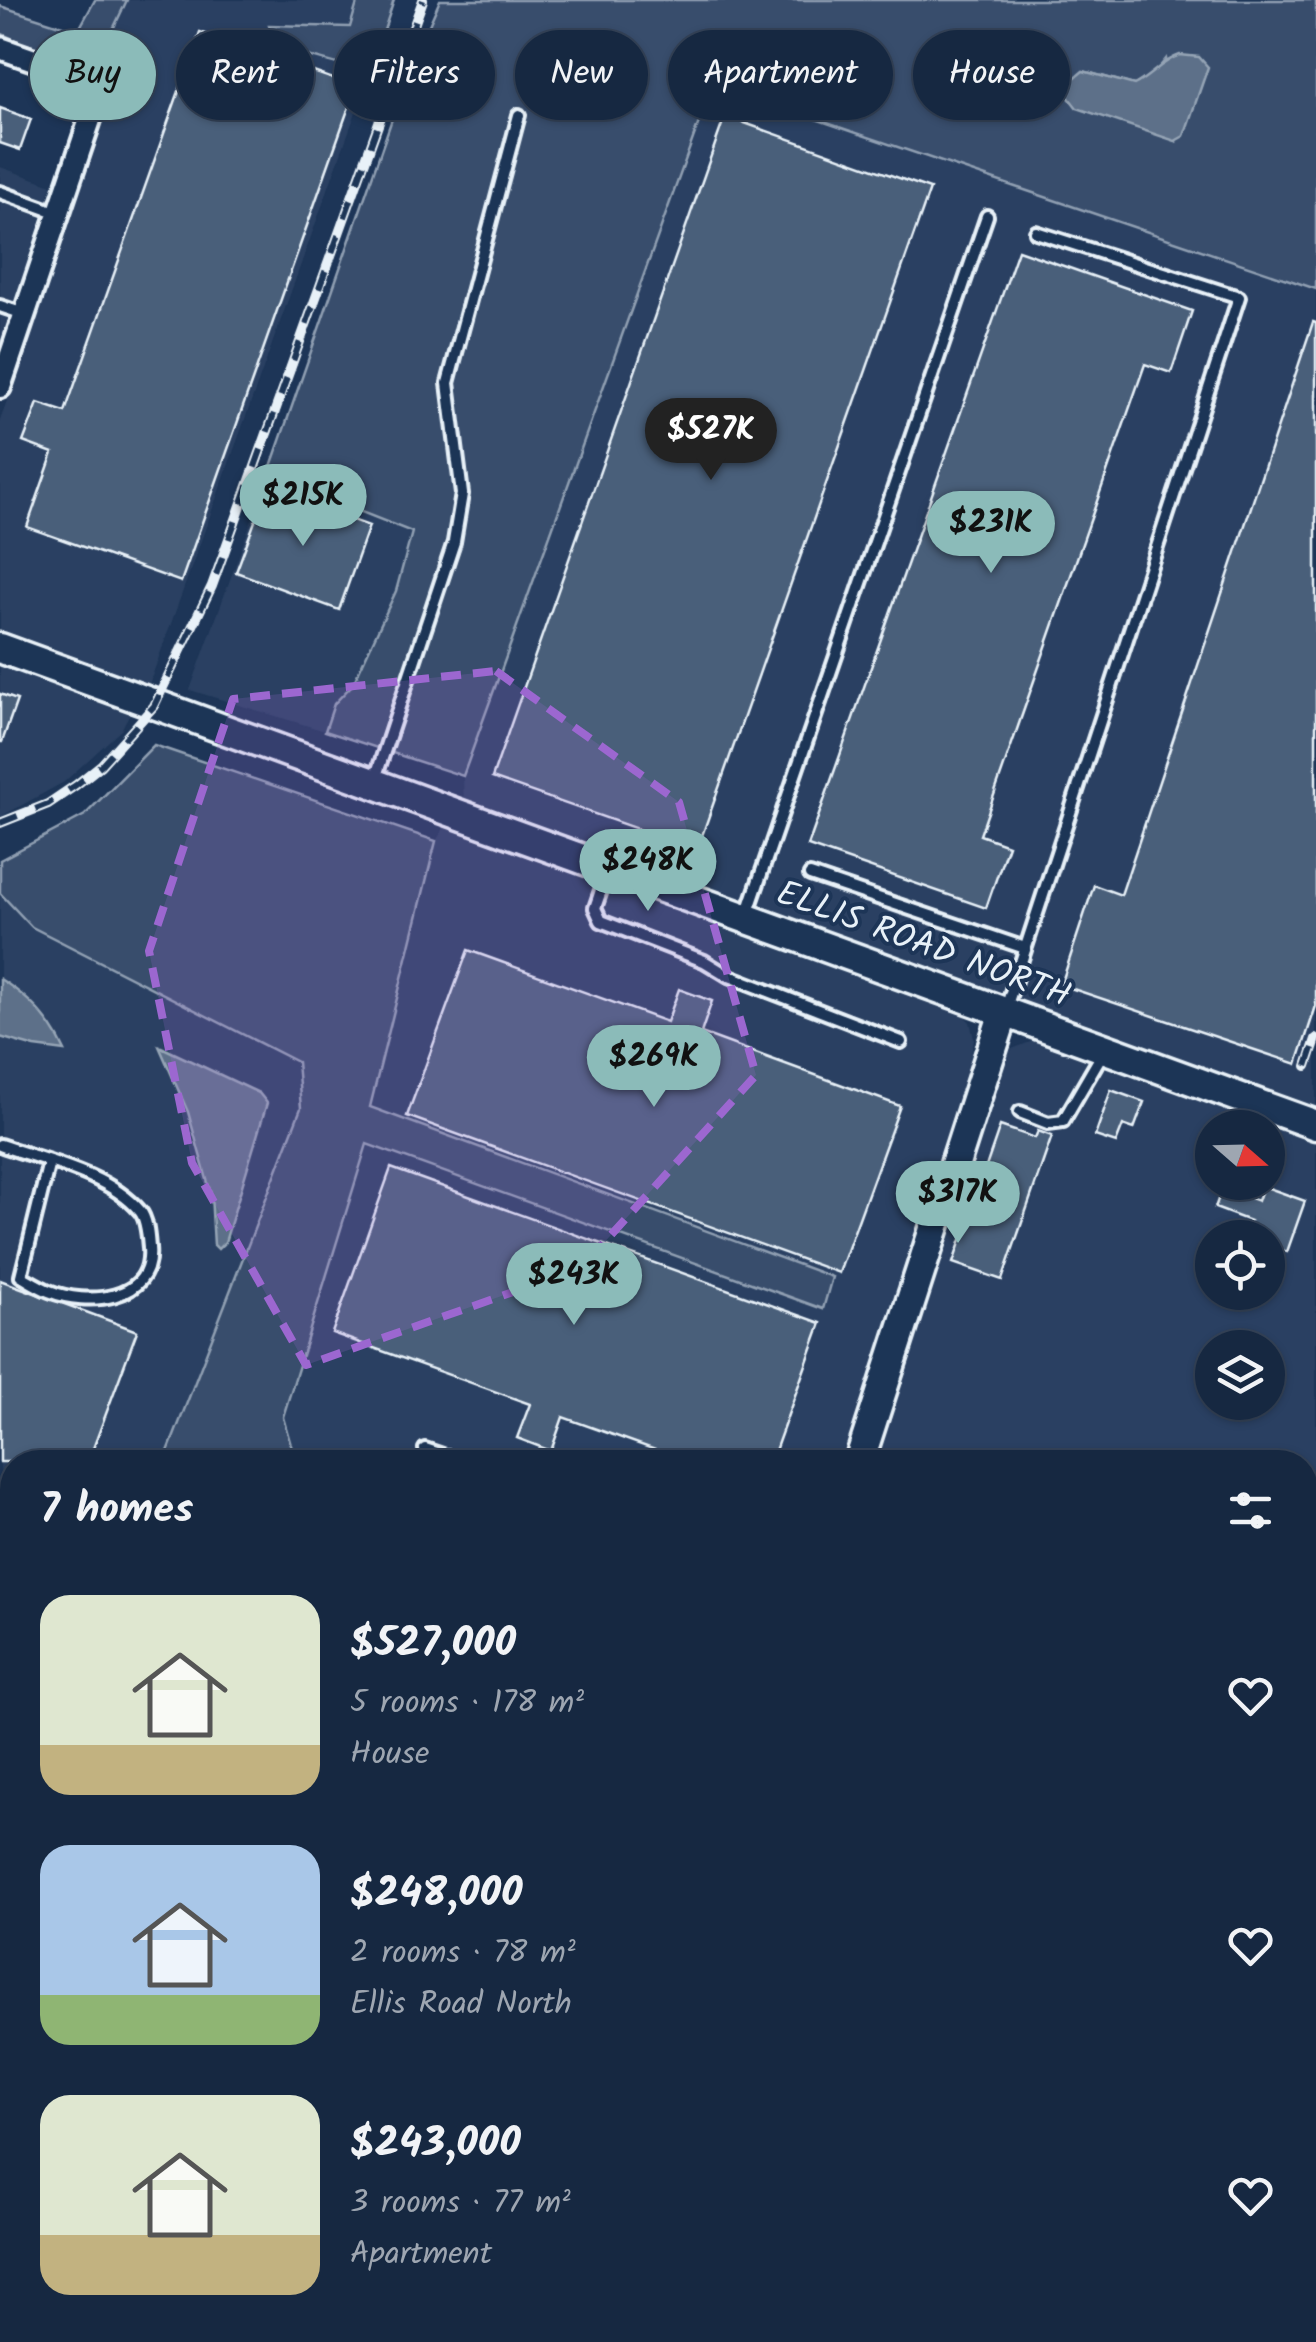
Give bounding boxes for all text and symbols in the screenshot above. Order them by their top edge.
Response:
chip: Buy [30,30,156,120]
chip: Rent [176,30,314,120]
chip: Filters [334,30,495,120]
chip: New [515,30,648,120]
chip: Apartment [668,30,893,120]
chip: House [913,30,1070,120]
pin: $527K [641,398,781,483]
text: $527K [667,405,755,456]
pin: $215K [233,464,373,549]
text: $215K [262,471,344,522]
pin: $231K [921,491,1061,576]
text: $231K [949,498,1033,549]
pin: $248K [578,829,718,914]
text: $248K [601,836,695,887]
street label: ELLIS ROAD NORTH [768,867,1078,1025]
pin: $269K [584,1025,724,1110]
text: $269K [609,1032,699,1083]
north arrow [1195,1110,1285,1200]
map controls [1195,1110,1285,1420]
pin: $317K [888,1161,1028,1246]
text: $317K [918,1168,998,1219]
button: locate [1195,1220,1285,1310]
pin: $243K [504,1243,644,1328]
text: $243K [528,1250,620,1301]
button: layers [1195,1330,1285,1420]
text: 7 homes [40,1477,193,1544]
icon: filters [1223,1483,1278,1538]
text: $527,000 [350,1611,516,1678]
icon: home [120,1635,240,1755]
icon: heart [1223,1668,1278,1723]
text: 5 rooms · 178 m² [350,1678,584,1729]
text: House [350,1729,429,1780]
text: $248,000 [350,1861,523,1928]
icon: home [120,1885,240,2005]
icon: heart [1223,1918,1278,1973]
text: 2 rooms · 78 m² [350,1928,576,1979]
text: Ellis Road North [350,1979,572,2030]
text: $243,000 [350,2111,521,2178]
icon: home [120,2135,240,2255]
icon: heart [1223,2168,1278,2223]
text: 3 rooms · 77 m² [350,2178,571,2229]
text: Apartment [350,2229,492,2280]

